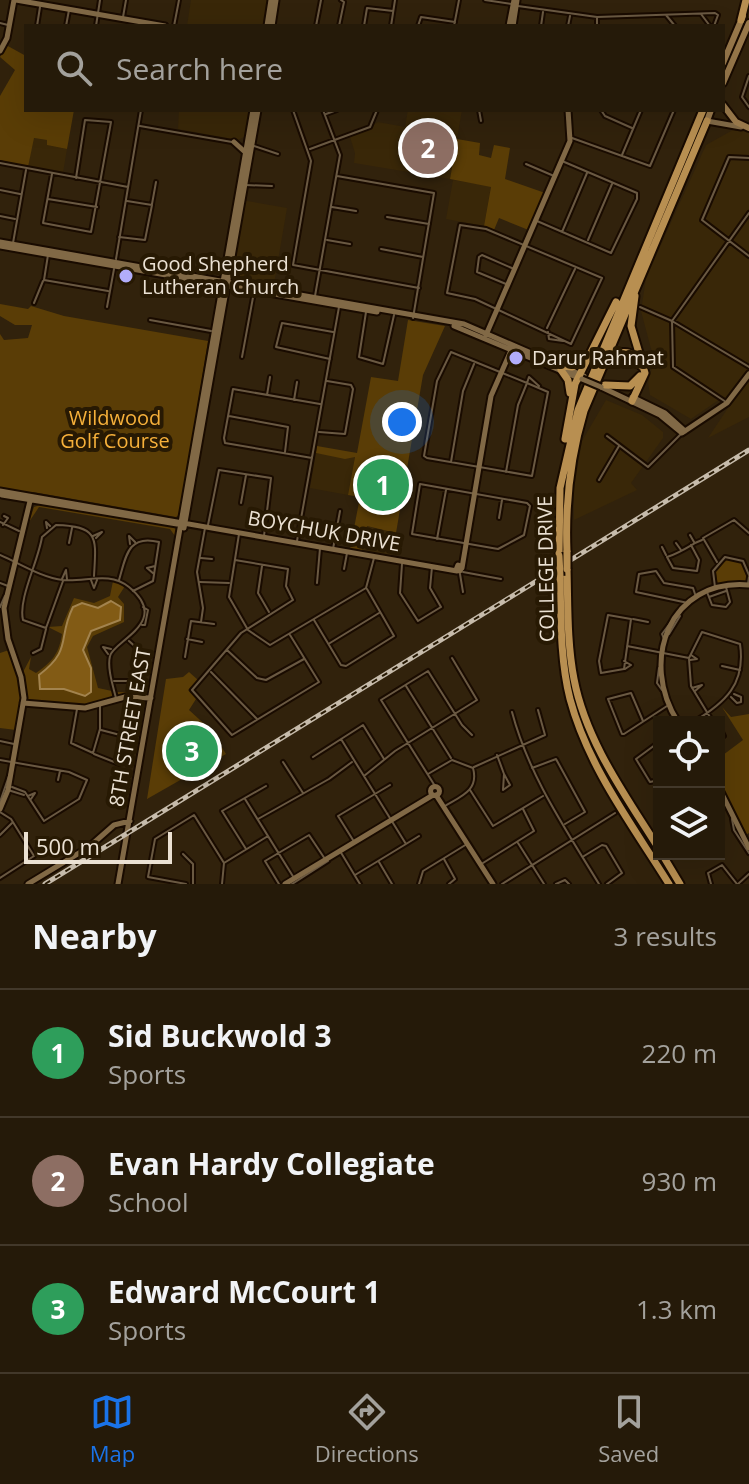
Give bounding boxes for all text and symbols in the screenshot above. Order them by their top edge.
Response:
search box [24,24,725,112]
icon: search [52,46,96,90]
text: Search here [116,48,283,89]
pin: 2 [402,118,454,178]
place label: Good Shepherd Lutheran Church [142,250,299,300]
marker: Good Shepherd Lutheran Church [117,267,135,285]
place label: Darur Rahmat [532,344,664,371]
marker: Darur Rahmat [507,349,525,367]
your location [382,402,422,442]
park label: Wildwood Golf Course [60,404,170,454]
pin: 1 [357,455,409,515]
street label: COLLEGE DRIVE [531,496,560,642]
street label: BOYCHUK DRIVE [246,504,403,557]
street label: 8TH STREET EAST [102,645,157,808]
map controls [653,716,725,860]
button: locate [653,716,725,788]
pin: 3 [166,721,218,781]
button: layers [653,788,725,860]
scale bar [24,828,172,864]
text: 500 m [36,831,100,861]
text: Nearby [32,913,157,959]
text: 3 results [614,918,717,954]
text: Sid Buckwold 3 [108,1015,332,1056]
text: 1 [51,1035,65,1071]
text: 220 m [642,1035,717,1071]
text: Sports [108,1056,186,1092]
text: Evan Hardy Collegiate [108,1143,435,1184]
text: 2 [51,1163,65,1199]
text: 930 m [642,1163,717,1199]
text: School [108,1184,189,1220]
text: Edward McCourt 1 [108,1271,381,1312]
text: 3 [51,1291,65,1327]
text: 1.3 km [636,1291,717,1327]
text: Sports [108,1312,186,1348]
tab: Map [90,1390,135,1468]
tab: Directions [315,1390,419,1468]
tab: Saved [598,1390,659,1468]

